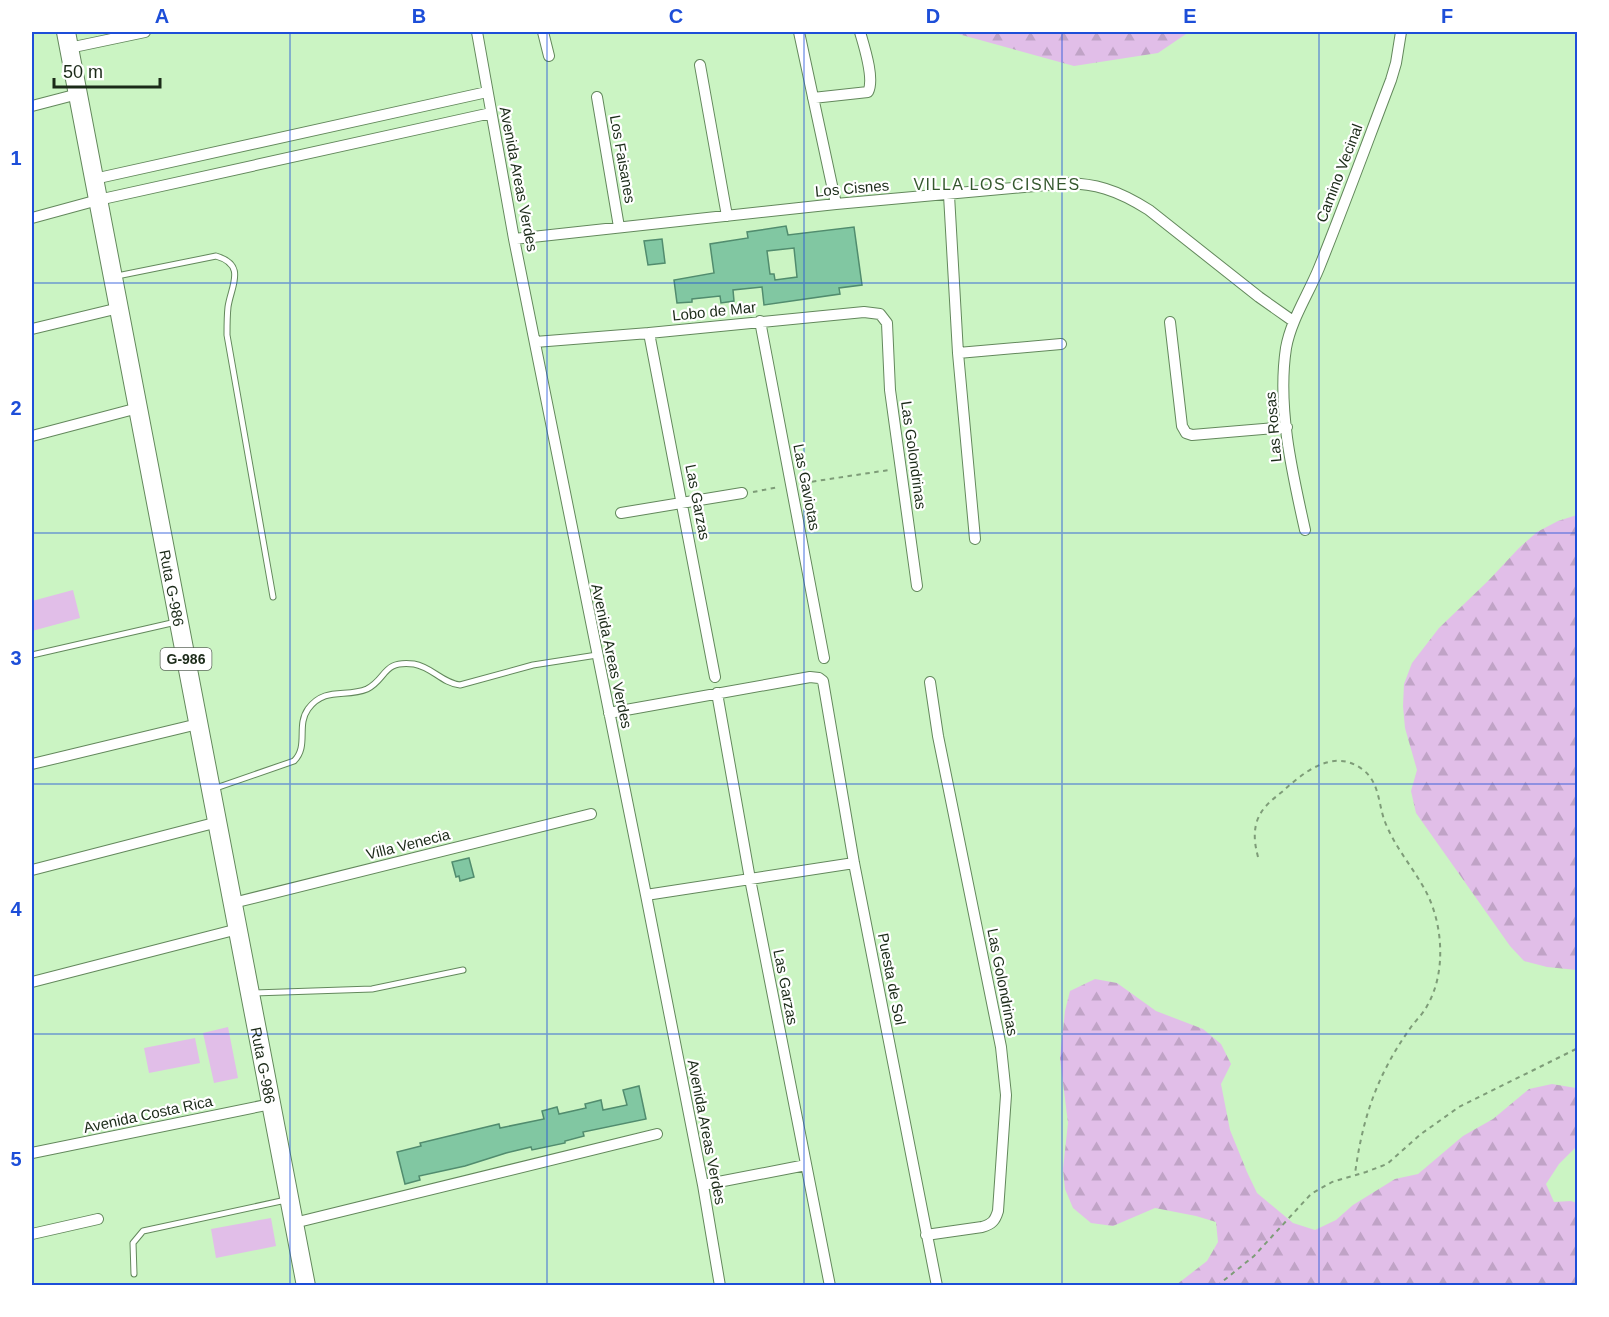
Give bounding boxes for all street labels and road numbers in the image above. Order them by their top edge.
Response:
street label: Avenida Areas Verdes [497,105,541,253]
street label: Los Faisanes [607,114,639,204]
street label: Camino Vecinal [1312,121,1366,225]
street label: Los Cisnes [814,176,890,200]
street label: Lobo de Mar [671,298,757,324]
street label: Las Rosas [1261,391,1285,463]
street label: Las Golondrinas [898,400,930,510]
street label: Las Gaviotas [790,442,824,532]
street label: Las Garzas [682,463,714,541]
street label: Ruta G-986 [157,548,188,628]
street label: Avenida Areas Verdes [588,582,636,730]
road number: G-986 [160,648,212,670]
street label: Villa Venecia [364,825,452,863]
street label: Las Golondrinas [984,927,1022,1037]
street label: Puesta de Sol [875,932,909,1026]
street label: Las Garzas [770,948,802,1026]
street label: Ruta G-986 [248,1026,279,1105]
street label: Avenida Areas Verdes [685,1058,729,1206]
street label: Avenida Costa Rica [82,1092,215,1136]

